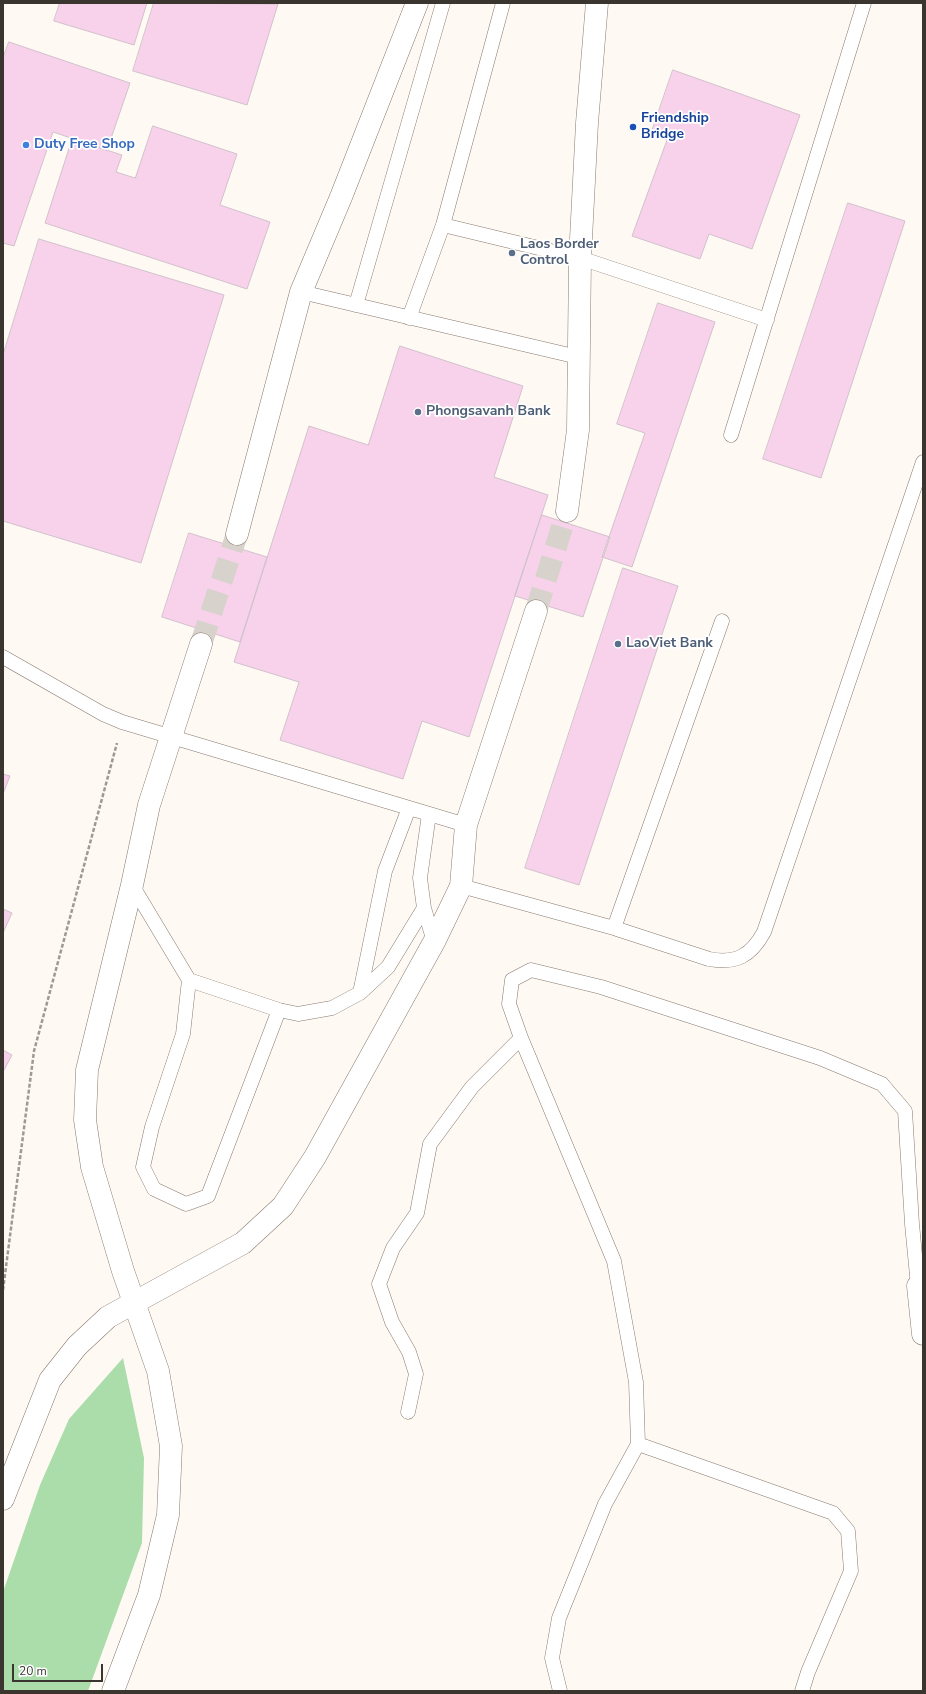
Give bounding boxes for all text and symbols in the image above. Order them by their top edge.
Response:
place label: Friendship Bridge [641,111,709,144]
marker: Friendship Bridge [628,122,638,132]
place label: Duty Free Shop [34,137,135,153]
marker: Duty Free Shop [21,140,31,150]
place label: Laos Border Control [520,237,599,270]
marker: Laos Border Control [507,248,517,258]
place label: Phongsavanh Bank [426,404,550,420]
marker: Phongsavanh Bank [413,407,423,417]
place label: LaoViet Bank [626,636,713,652]
marker: LaoViet Bank [613,639,623,649]
scale bar [14,1656,105,1682]
text: 20 m [19,1663,47,1679]

